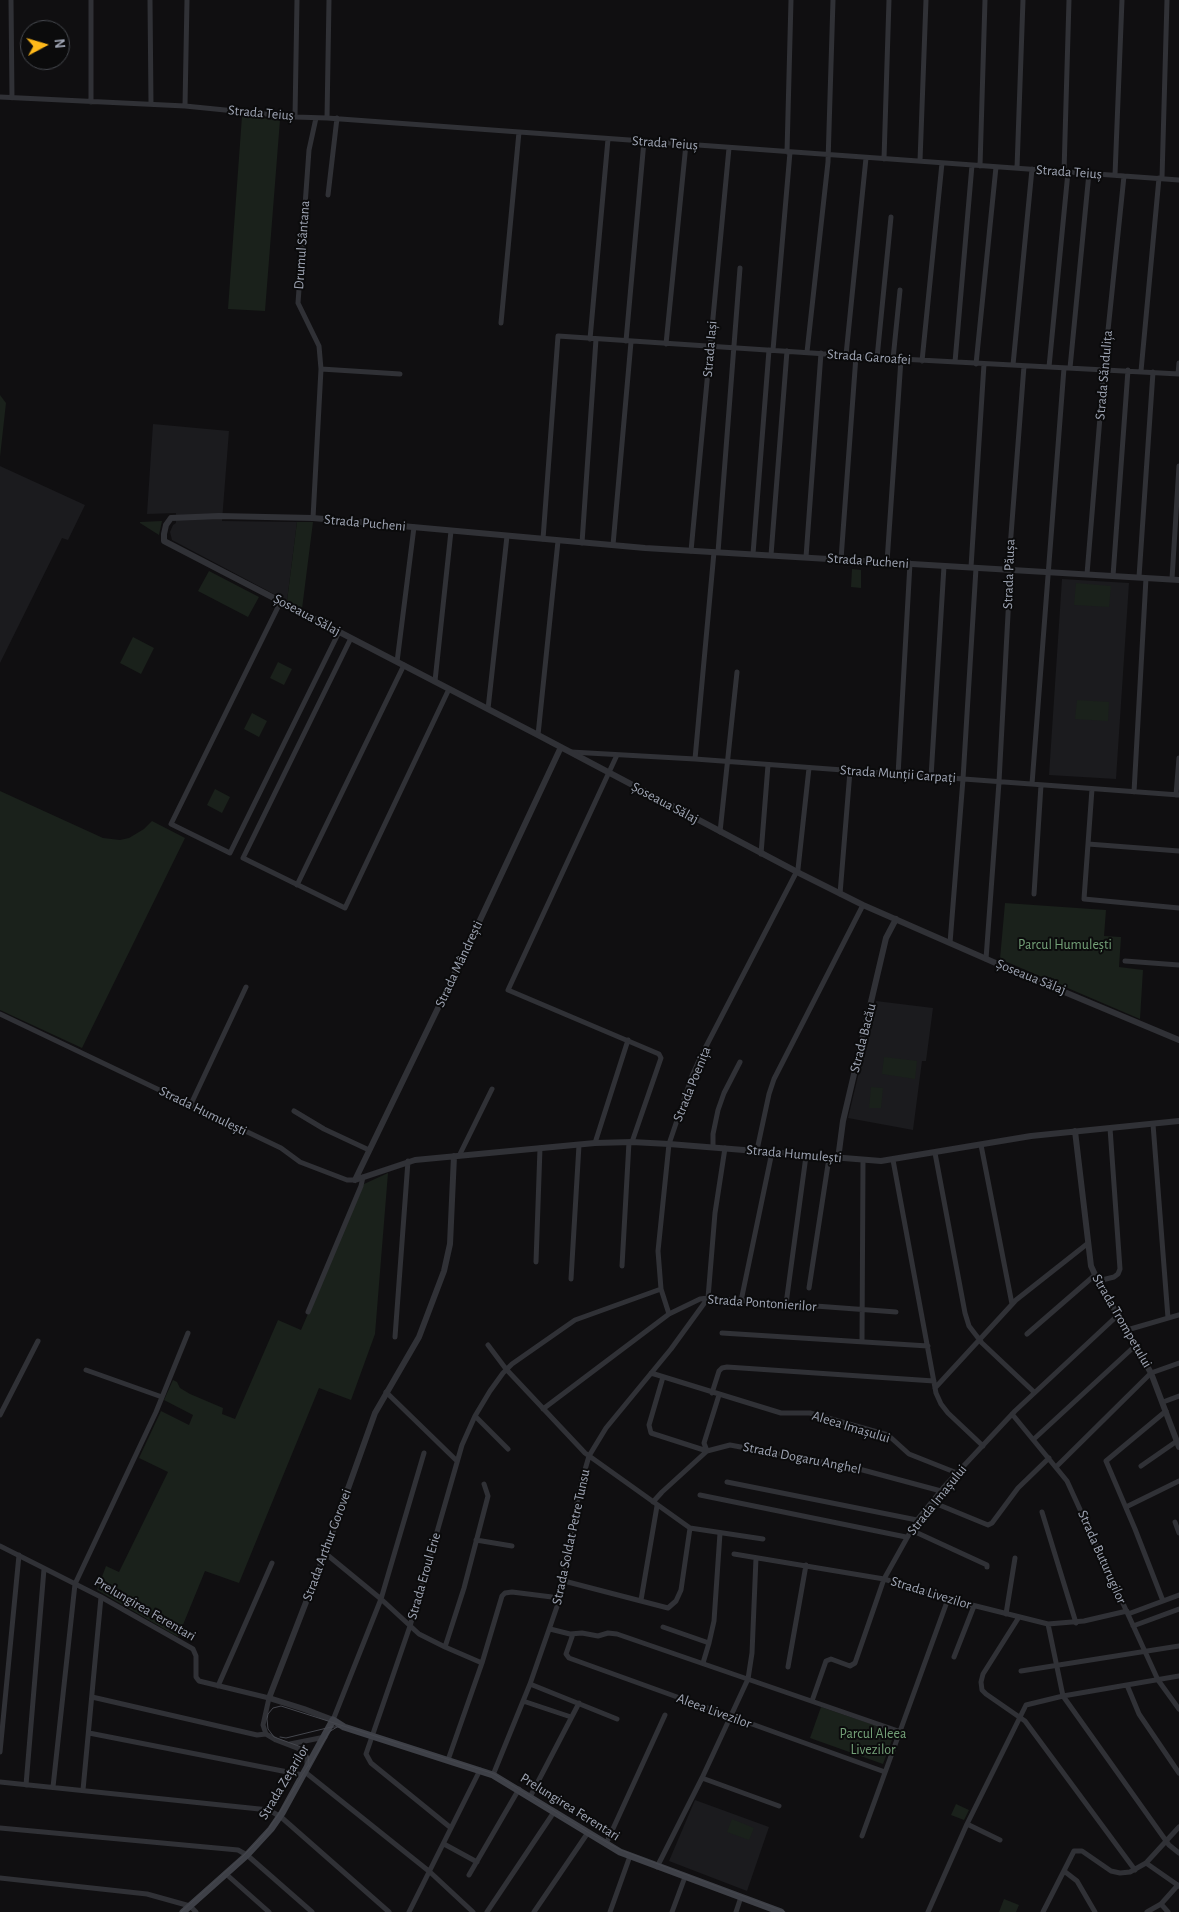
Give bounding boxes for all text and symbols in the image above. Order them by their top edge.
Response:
north arrow [20,20,70,70]
text: N [51,38,66,49]
street label: Strada Teiuș [227,102,295,124]
street label: Strada Teiuș [631,132,699,154]
street label: Strada Teiuș [1035,161,1103,183]
street label: Drumul Sântana [291,200,313,290]
street label: Strada Iași [699,320,721,378]
street label: Strada Săndulița [1092,329,1116,421]
street label: Strada Garoafei [826,346,912,368]
street label: Strada Pucheni [323,511,407,535]
street label: Strada Păușa [999,539,1019,609]
street label: Strada Pucheni [827,550,909,572]
street label: Șoseaua Sălaj [271,590,343,640]
street label: Strada Munții Carpați [840,762,956,786]
street label: Șoseaua Sălaj [629,778,701,828]
street label: Strada Mândrești [432,918,486,1010]
park label: Parcul Humulești [1018,937,1112,953]
street label: Șoseaua Sălaj [994,955,1068,999]
street label: Strada Bacău [846,1002,880,1074]
street label: Strada Poenița [669,1044,715,1124]
street label: Strada Humulești [156,1082,250,1140]
street label: Strada Humulești [746,1141,842,1167]
street label: Strada Trompetului [1088,1271,1156,1371]
street label: Strada Pontonierilor [707,1291,817,1315]
street label: Aleea Imașului [810,1407,892,1447]
street label: Strada Dogaru Anghel [742,1438,862,1478]
street label: Strada Imașului [904,1461,970,1539]
street label: Strada Soldat Petre Tunsu [548,1468,594,1606]
street label: Strada Arthur Gorovei [299,1487,355,1603]
street label: Strada Buturugilor [1074,1508,1130,1606]
street label: Strada Eroul Erie [404,1531,444,1621]
street label: Prelungirea Ferentari [91,1573,199,1645]
street label: Strada Livezilor [889,1573,973,1613]
street label: Aleea Livezilor [674,1690,754,1732]
park label: Parcul Aleea Livezilor [840,1726,906,1758]
street label: Strada Zețarilor [255,1741,313,1823]
street label: Prelungirea Ferentari [517,1770,623,1844]

